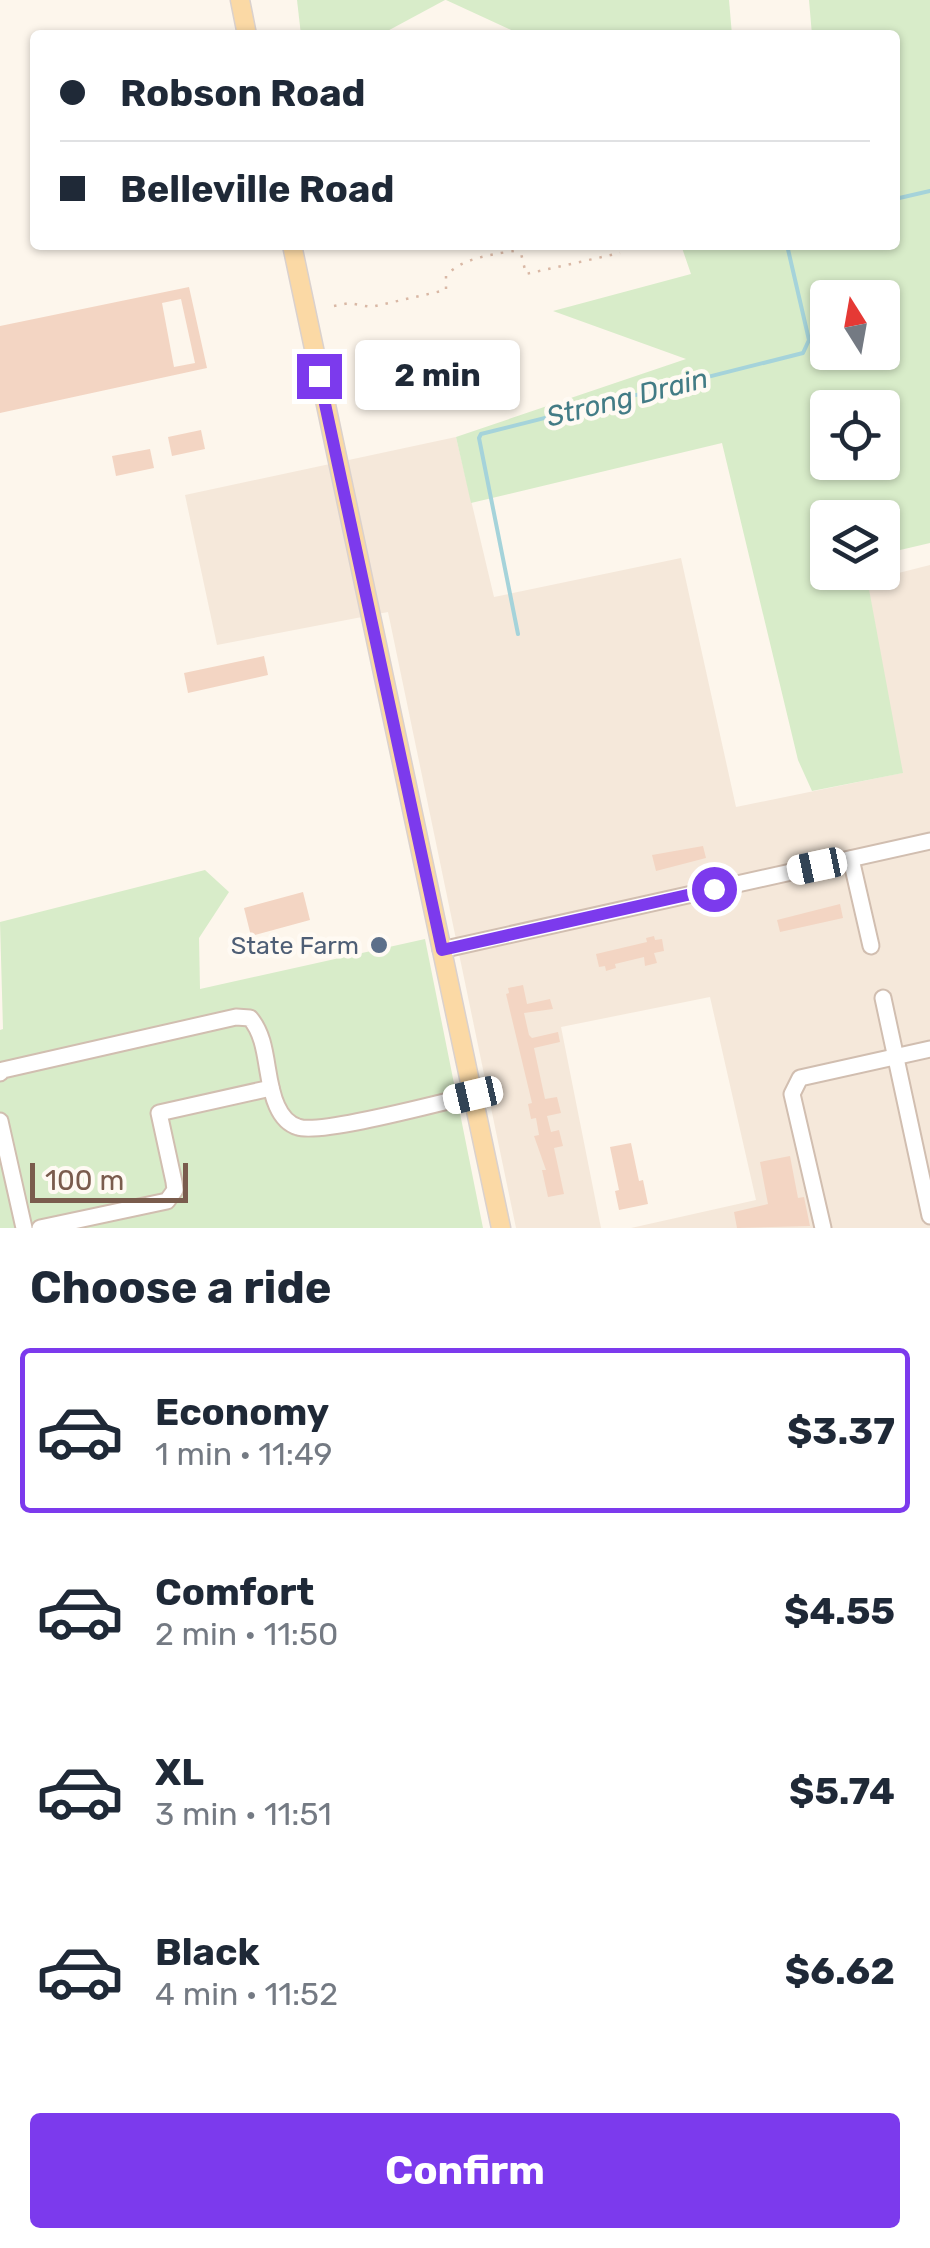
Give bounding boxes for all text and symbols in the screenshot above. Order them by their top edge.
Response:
text: Robson Road [120,70,366,116]
text: Belleville Road [120,166,394,212]
north arrow [810,280,900,370]
map controls [810,280,900,590]
callout: 2 min [354,341,519,411]
route end [297,354,342,399]
text: 2 min [394,356,481,394]
water label: Strong Drain [543,361,711,434]
button: locate [810,390,900,480]
button: layers [810,500,900,590]
car [785,845,849,887]
route start [692,867,737,912]
place label: State Farm [231,931,359,960]
marker: State Farm [368,934,390,956]
car [440,1074,506,1116]
scale bar [30,1158,188,1202]
text: 100 m [45,1164,124,1197]
text: Choose a ride [30,1261,332,1314]
icon: car [35,1386,125,1476]
text: Economy [155,1389,329,1435]
text: $3.37 [787,1408,895,1454]
text: 1 min · 11:49 [155,1435,333,1473]
icon: car [35,1566,125,1656]
text: Comfort [155,1569,314,1615]
text: $4.55 [784,1588,895,1634]
text: 2 min · 11:50 [155,1615,338,1653]
icon: car [35,1746,125,1836]
text: XL [155,1749,204,1795]
text: $5.74 [789,1768,895,1814]
text: 3 min · 11:51 [155,1795,332,1833]
icon: car [35,1926,125,2016]
text: Black [155,1929,260,1975]
text: $6.62 [785,1948,895,1994]
text: 4 min · 11:52 [155,1975,338,2013]
button: Confirm [30,2113,900,2228]

